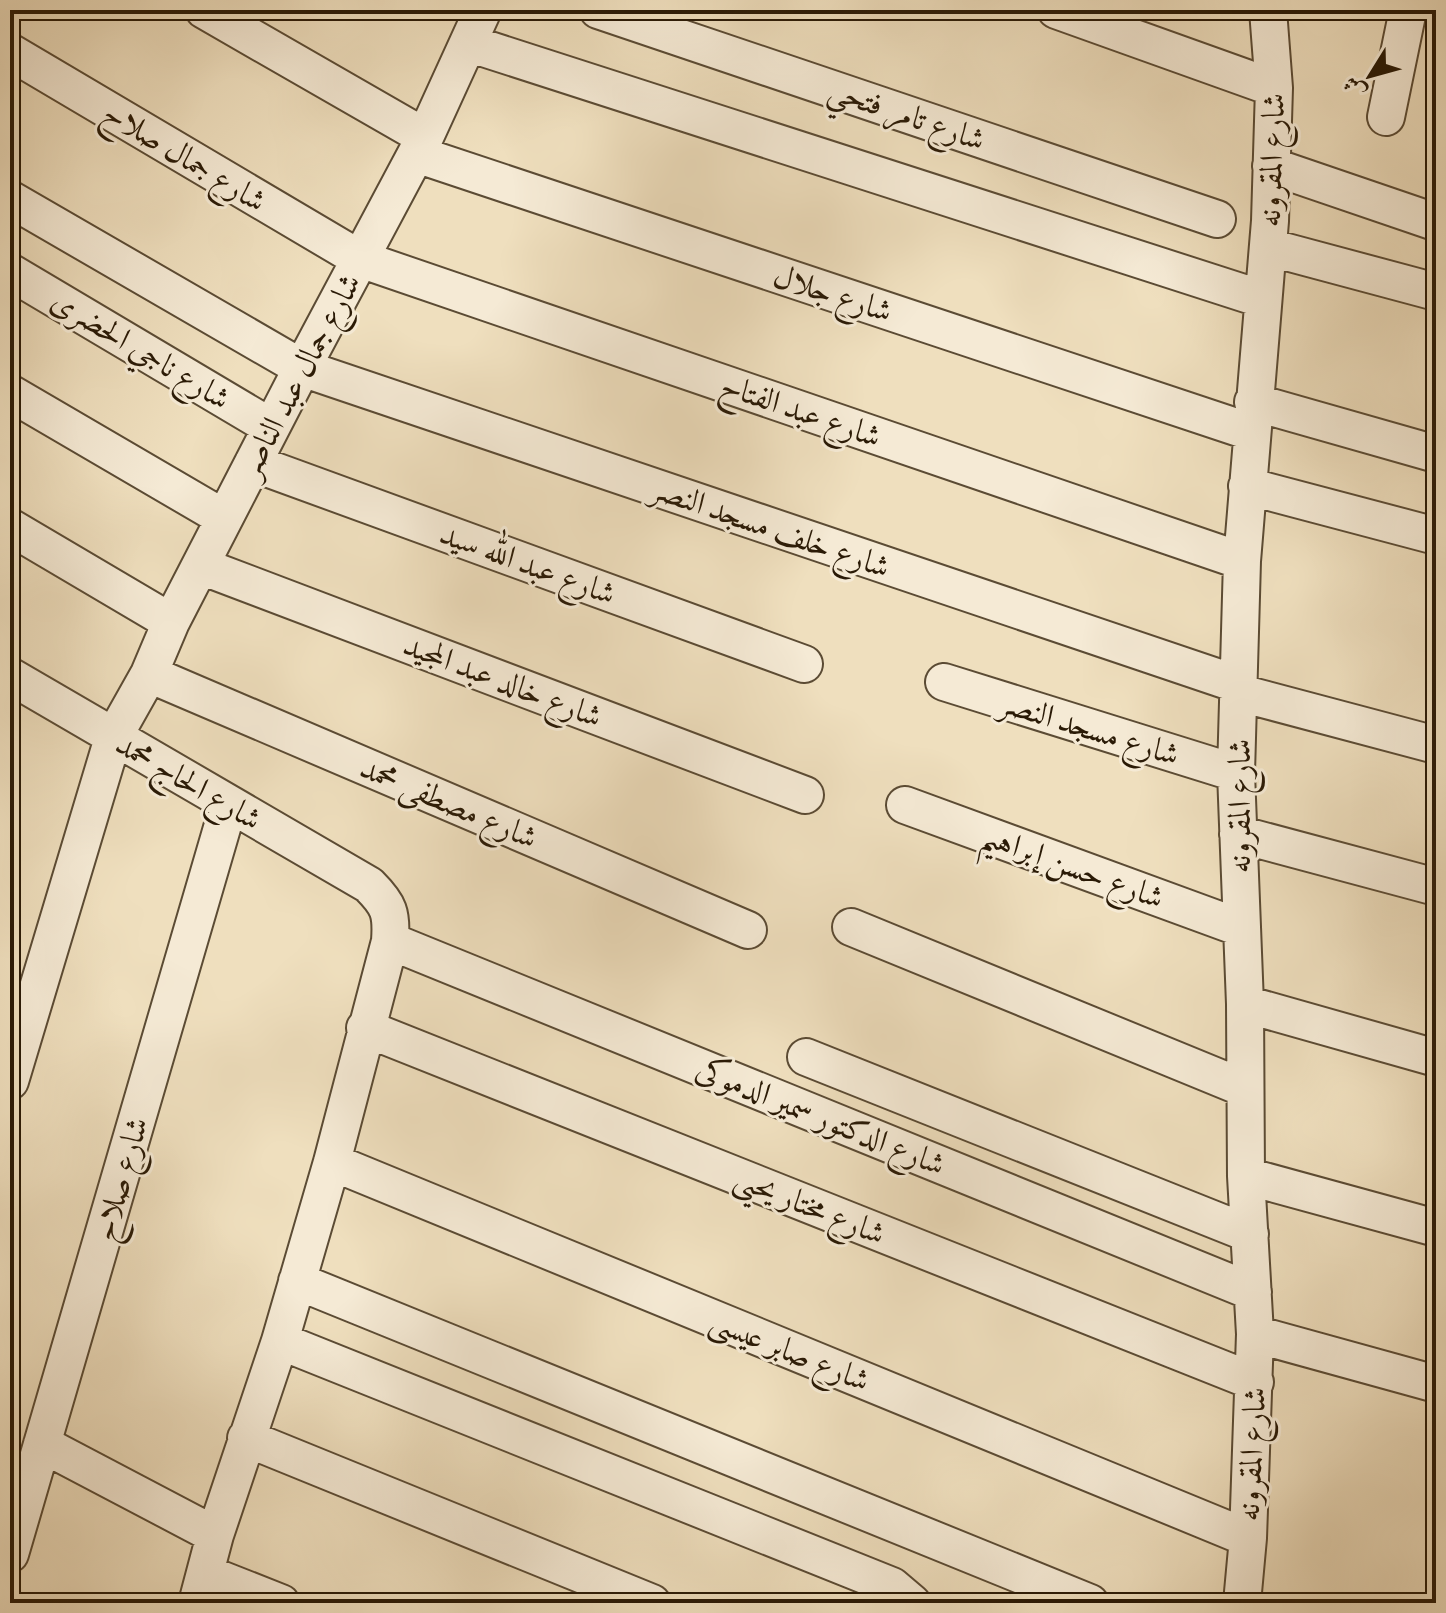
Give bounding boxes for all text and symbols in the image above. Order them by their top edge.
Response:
north arrow [1330,36,1410,116]
street label: شارع تامر فتحي [820,68,991,169]
text: ش [1336,70,1373,105]
street label: شارع جمال صلاح [92,91,275,227]
street label: شارع المقرونه [1248,92,1300,228]
street label: شارع جلال [766,254,898,338]
street label: شارع جمال عبد الناصر [226,266,376,490]
street label: شارع ناجي الحضرى [40,279,239,424]
street label: شارع عبد الفتاح [713,363,887,464]
street label: شارع خلف مسجد النصر [641,466,896,593]
street label: شارع عبد الله سيد [432,508,623,620]
street label: شارع خالد عبد المجيد [395,623,608,743]
street label: شارع مسجد النصر [991,680,1185,781]
street label: شارع الحاج محمد [105,722,270,846]
street label: شارع المقرونه [1218,739,1266,873]
street label: شارع مصطفى محمد [352,746,544,864]
street label: شارع حسن إبراهيم [972,814,1170,929]
street label: شارع الدكتور سمير الدموكى [688,1047,952,1191]
street label: شارع صلاح [82,1112,164,1248]
street label: شارع مختار يحيى [726,1156,892,1260]
street label: شارع صابر عيسى [702,1299,876,1407]
street label: شارع المقرونه [1227,1386,1281,1522]

